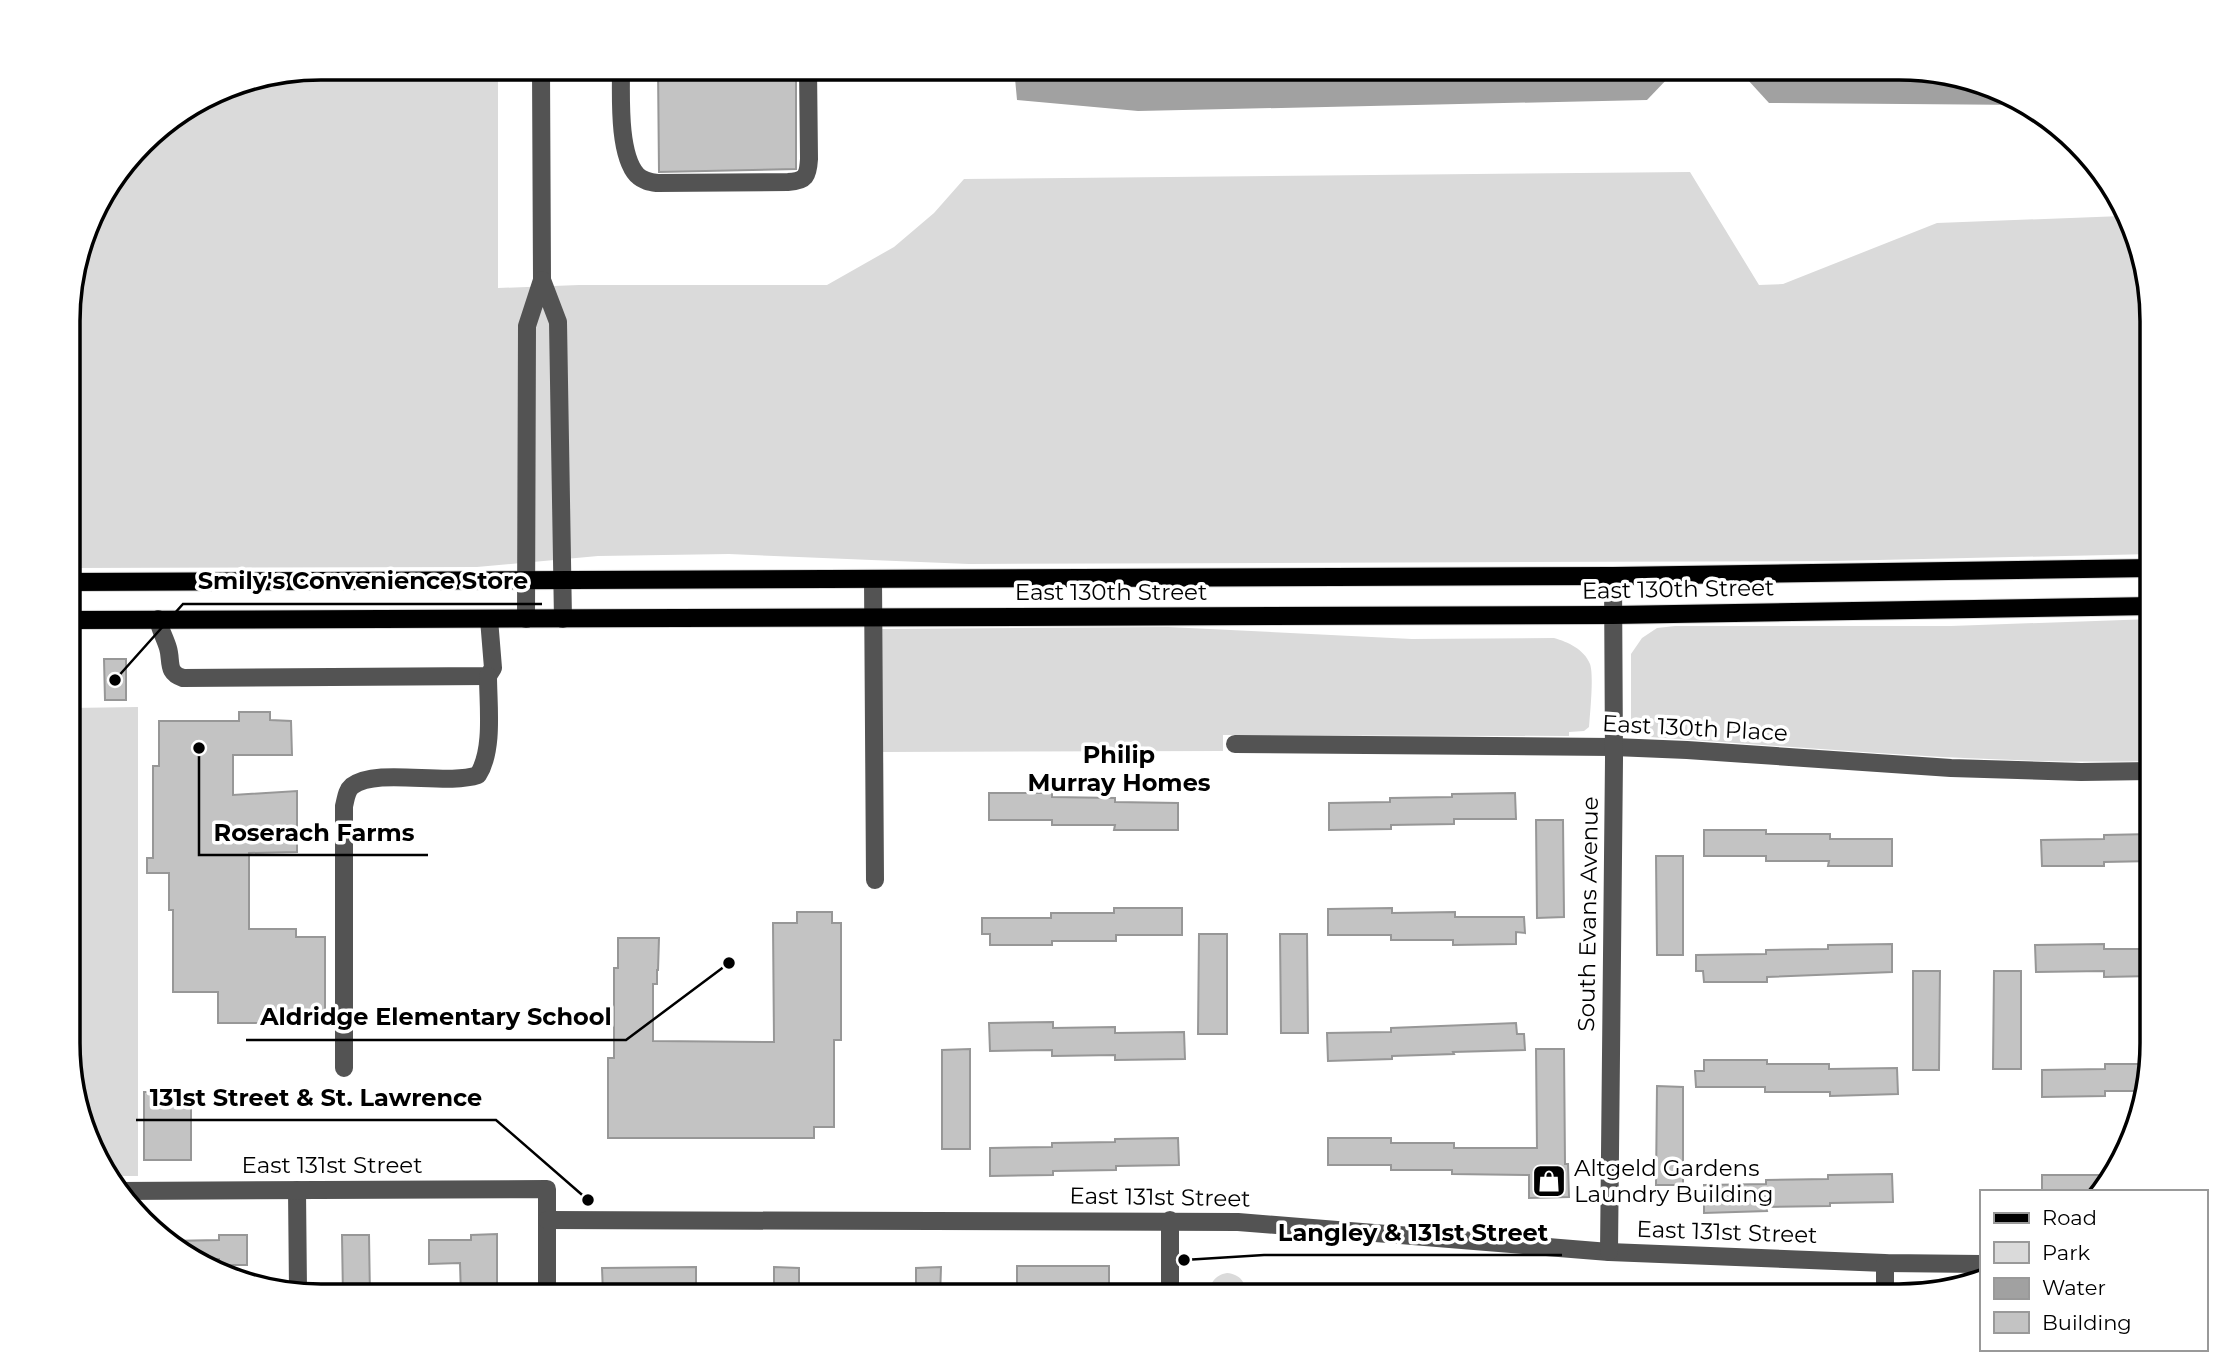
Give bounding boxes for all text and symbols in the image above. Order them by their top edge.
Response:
callout: Smily's Convenience Store [183,559,542,604]
text: Smily's Convenience Store [198,566,528,595]
street label: East 130th Street [1581,573,1775,605]
street label: East 130th Street [1015,578,1207,606]
street label: East 130th Place [1601,709,1789,747]
district label: Philip Murray Homes [1027,740,1211,797]
street label: South Evans Avenue [1572,796,1604,1032]
callout: Roserach Farms [199,810,428,855]
text: Roserach Farms [214,818,415,847]
callout: Aldridge Elementary School [246,995,626,1040]
text: Aldridge Elementary School [259,1002,612,1031]
callout: 131st Street & St. Lawrence [136,1075,496,1120]
text: 131st Street & St. Lawrence [150,1083,482,1112]
street label: East 131st Street [241,1151,423,1179]
place label: Altgeld Gardens Laundry Building [1574,1154,1774,1208]
shop icon: Altgeld Gardens Laundry Building [1530,1162,1568,1200]
street label: East 131st Street [1069,1181,1251,1213]
legend [1980,1190,2207,1351]
text: Road [2042,1205,2097,1230]
callout: Langley & 131st Street [1264,1210,1562,1255]
street label: East 131st Street [1636,1215,1818,1249]
text: Langley & 131st Street [1278,1218,1549,1247]
text: Park [2042,1240,2090,1265]
text: Water [2042,1275,2106,1300]
text: Building [2042,1310,2132,1335]

